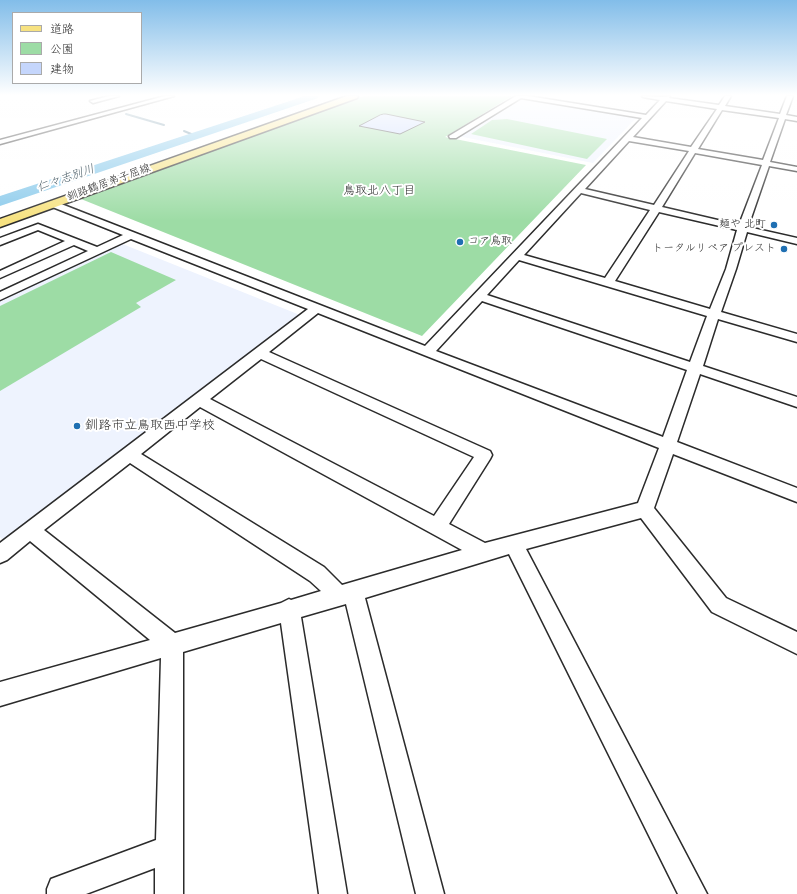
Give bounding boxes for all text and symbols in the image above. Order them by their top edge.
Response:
legend [12,12,142,84]
text: 道路 [50,22,74,38]
text: 公園 [50,42,74,58]
text: 建物 [50,62,74,78]
water label: 仁々志別川 [35,162,97,196]
street label: 釧路鶴居弟子屈線 [65,162,153,204]
district label: 鳥取北八丁目 [343,184,415,198]
place label: 麺や 北町 [719,218,766,232]
marker: 麺や 北町 [769,220,779,230]
place label: コア鳥取 [468,235,512,249]
marker: コア鳥取 [455,237,465,247]
place label: トータルリペア プレスト [652,242,776,256]
marker: トータルリペア プレスト [779,244,789,254]
place label: 釧路市立鳥取西中学校 [85,418,215,434]
marker: 釧路市立鳥取西中学校 [72,421,82,431]

